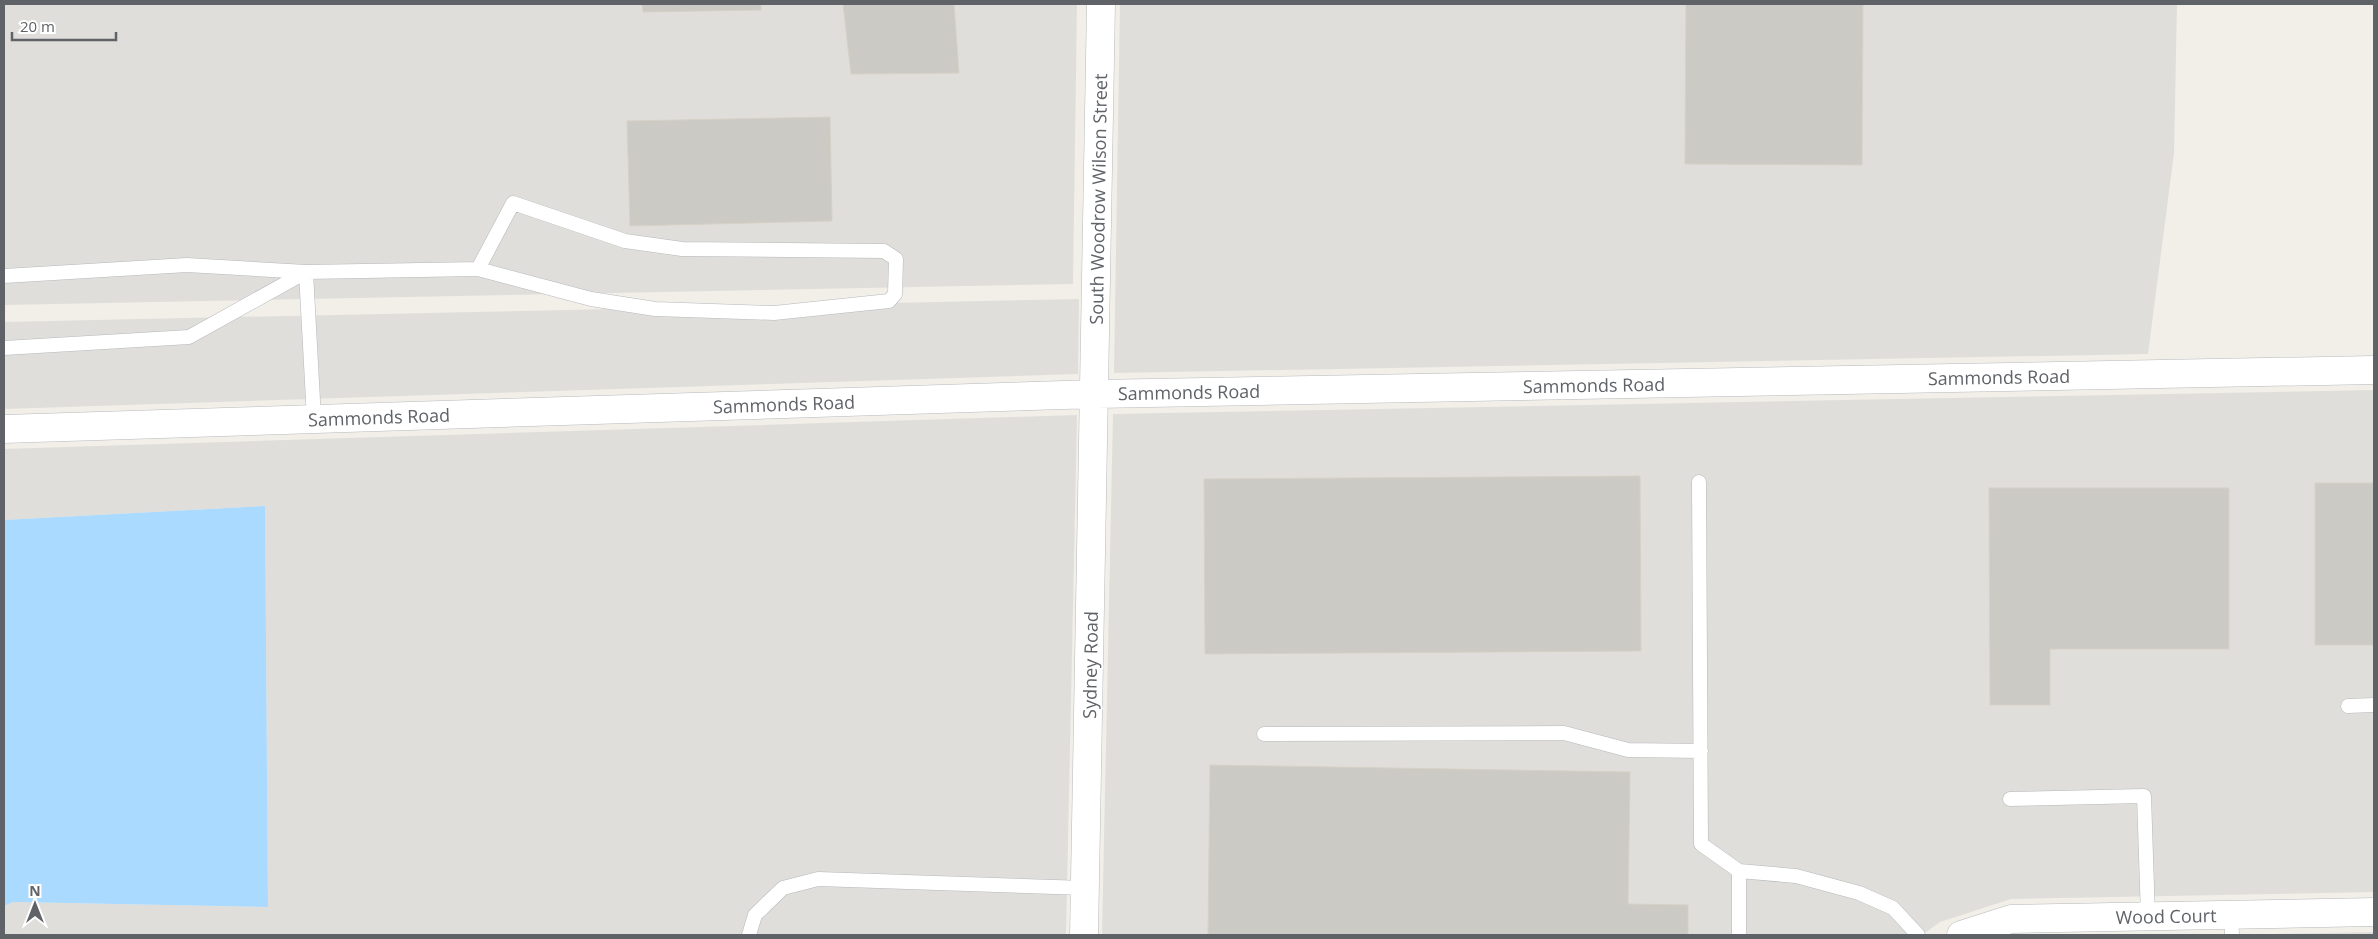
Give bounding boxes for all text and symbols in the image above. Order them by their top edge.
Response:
scale bar [12,10,116,42]
text: 20 m [20,16,55,36]
street label: South Woodrow Wilson Street [1084,73,1112,325]
street label: Sammonds Road [1928,364,2070,390]
street label: Sammonds Road [1523,372,1665,398]
street label: Sammonds Road [1118,379,1260,405]
street label: Sammonds Road [712,390,856,418]
street label: Sammonds Road [307,403,451,431]
street label: Sydney Road [1077,611,1103,719]
north arrow [10,879,60,929]
text: N [29,881,41,900]
street label: Wood Court [2115,903,2217,929]

